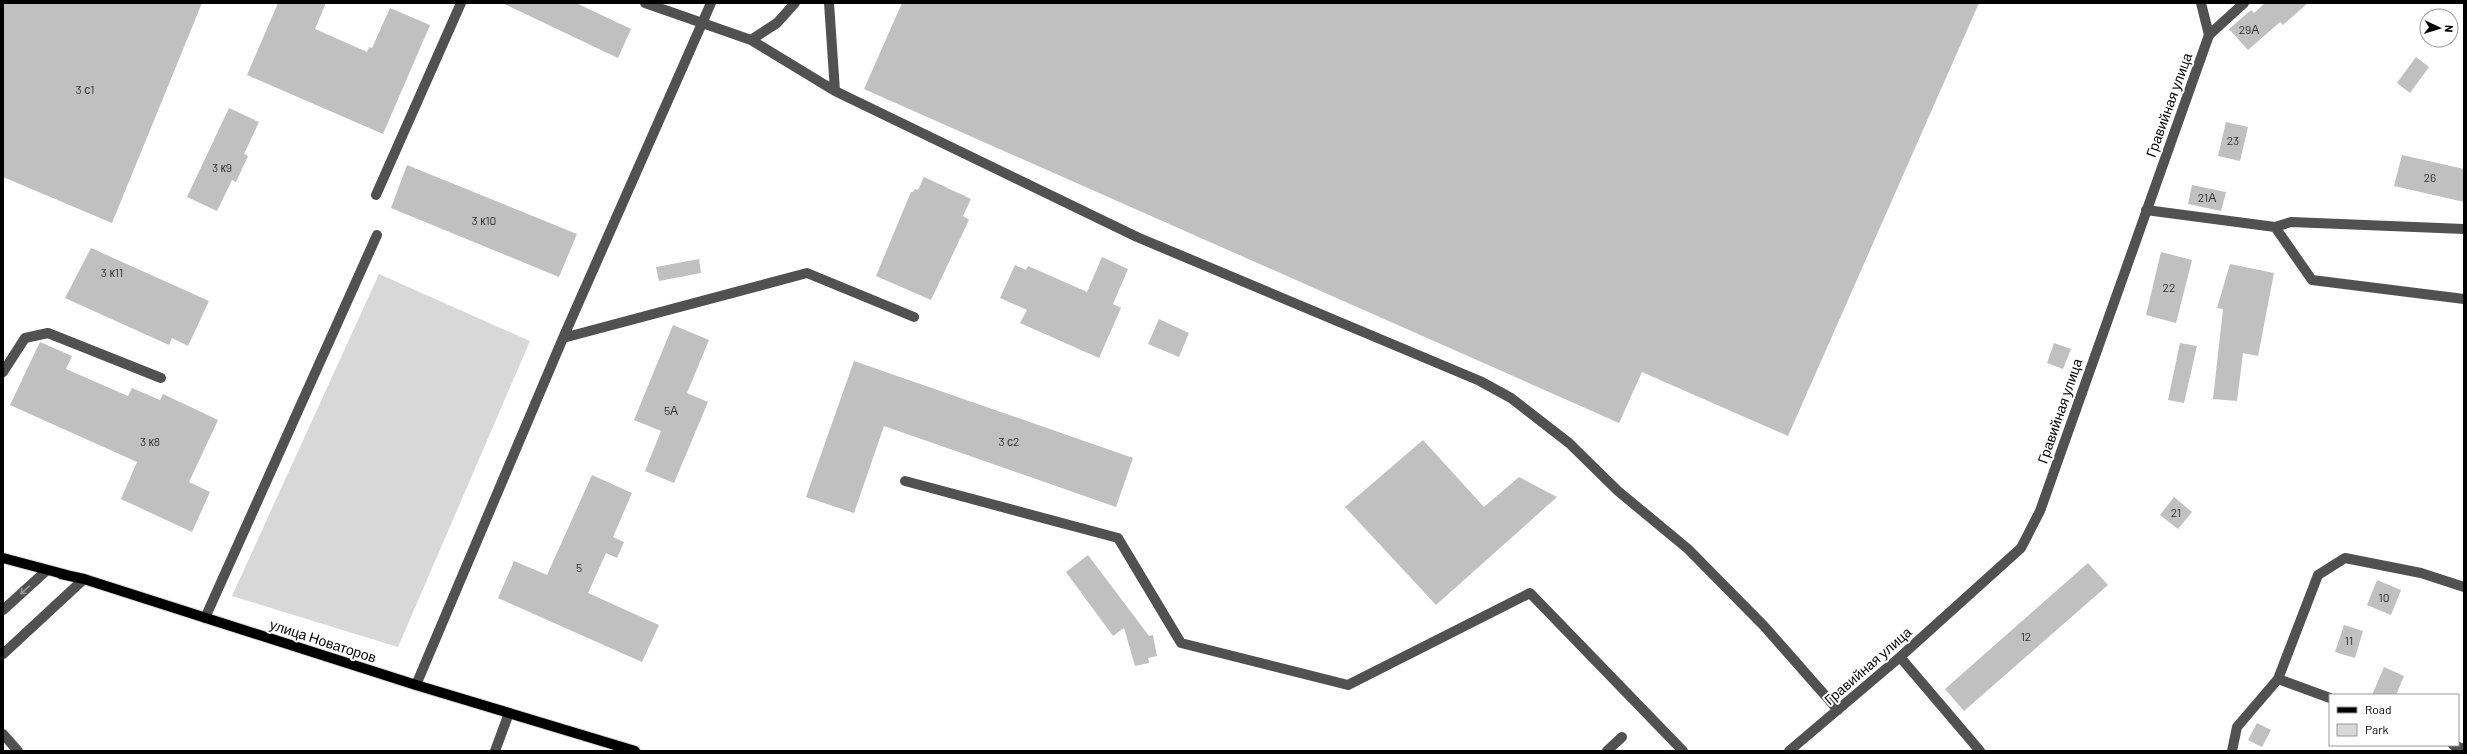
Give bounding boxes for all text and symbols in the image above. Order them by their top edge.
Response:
north arrow [2419,8,2459,48]
house number: 29А [2239,22,2259,36]
text: N [2443,25,2456,33]
street label: Гравийная улица [2142,50,2195,159]
house number: 3 с1 [76,82,94,96]
house number: 23 [2227,133,2239,147]
house number: 3 к9 [212,160,232,174]
house number: 26 [2424,170,2436,184]
house number: 21А [2198,190,2216,204]
house number: 3 к10 [472,213,496,227]
house number: 3 к11 [101,265,123,279]
house number: 22 [2163,280,2175,294]
street label: Гравийная улица [2034,356,2086,466]
house number: 5А [664,403,678,417]
house number: 3 к8 [140,434,160,448]
house number: 3 с2 [998,434,1020,448]
house number: 21 [2171,505,2181,519]
house number: 5 [576,560,582,574]
one-way arrow [19,586,30,595]
house number: 10 [2379,590,2389,604]
street label: улица Новаторов [268,615,379,666]
street label: Гравийная улица [1821,623,1915,708]
house number: 12 [2021,629,2031,643]
house number: 11 [2345,633,2353,647]
legend [2329,694,2459,746]
text: Road [2365,702,2392,716]
text: Park [2365,722,2389,736]

